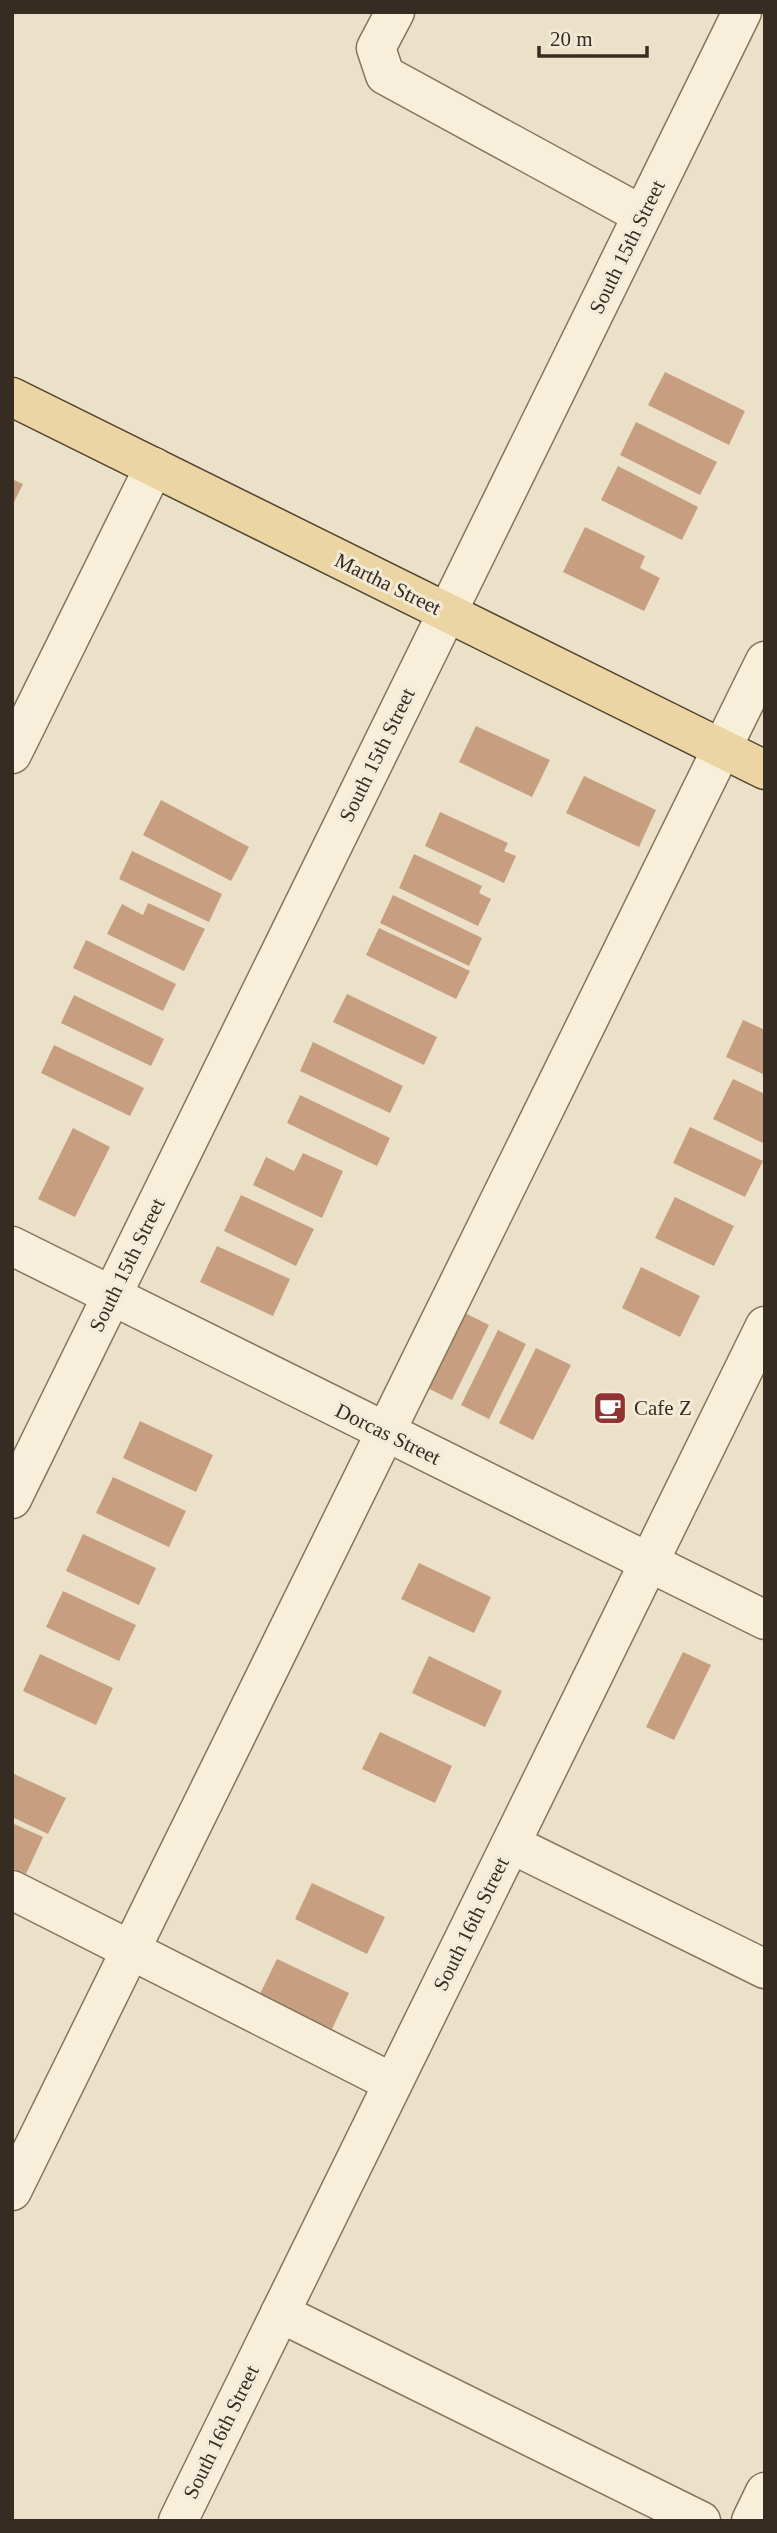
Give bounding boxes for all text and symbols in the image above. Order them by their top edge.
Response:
scale bar [539,14,648,58]
text: 20 m [550,27,593,51]
street label: South 15th Street [584,176,670,318]
street label: Martha Street [331,548,445,620]
street label: South 15th Street [334,684,420,826]
street label: South 15th Street [84,1194,170,1336]
cafe icon: Cafe Z [591,1389,629,1427]
place label: Cafe Z [634,1396,692,1420]
street label: Dorcas Street [332,1398,445,1470]
street label: South 16th Street [428,1853,514,1995]
street label: South 16th Street [178,2361,264,2503]

